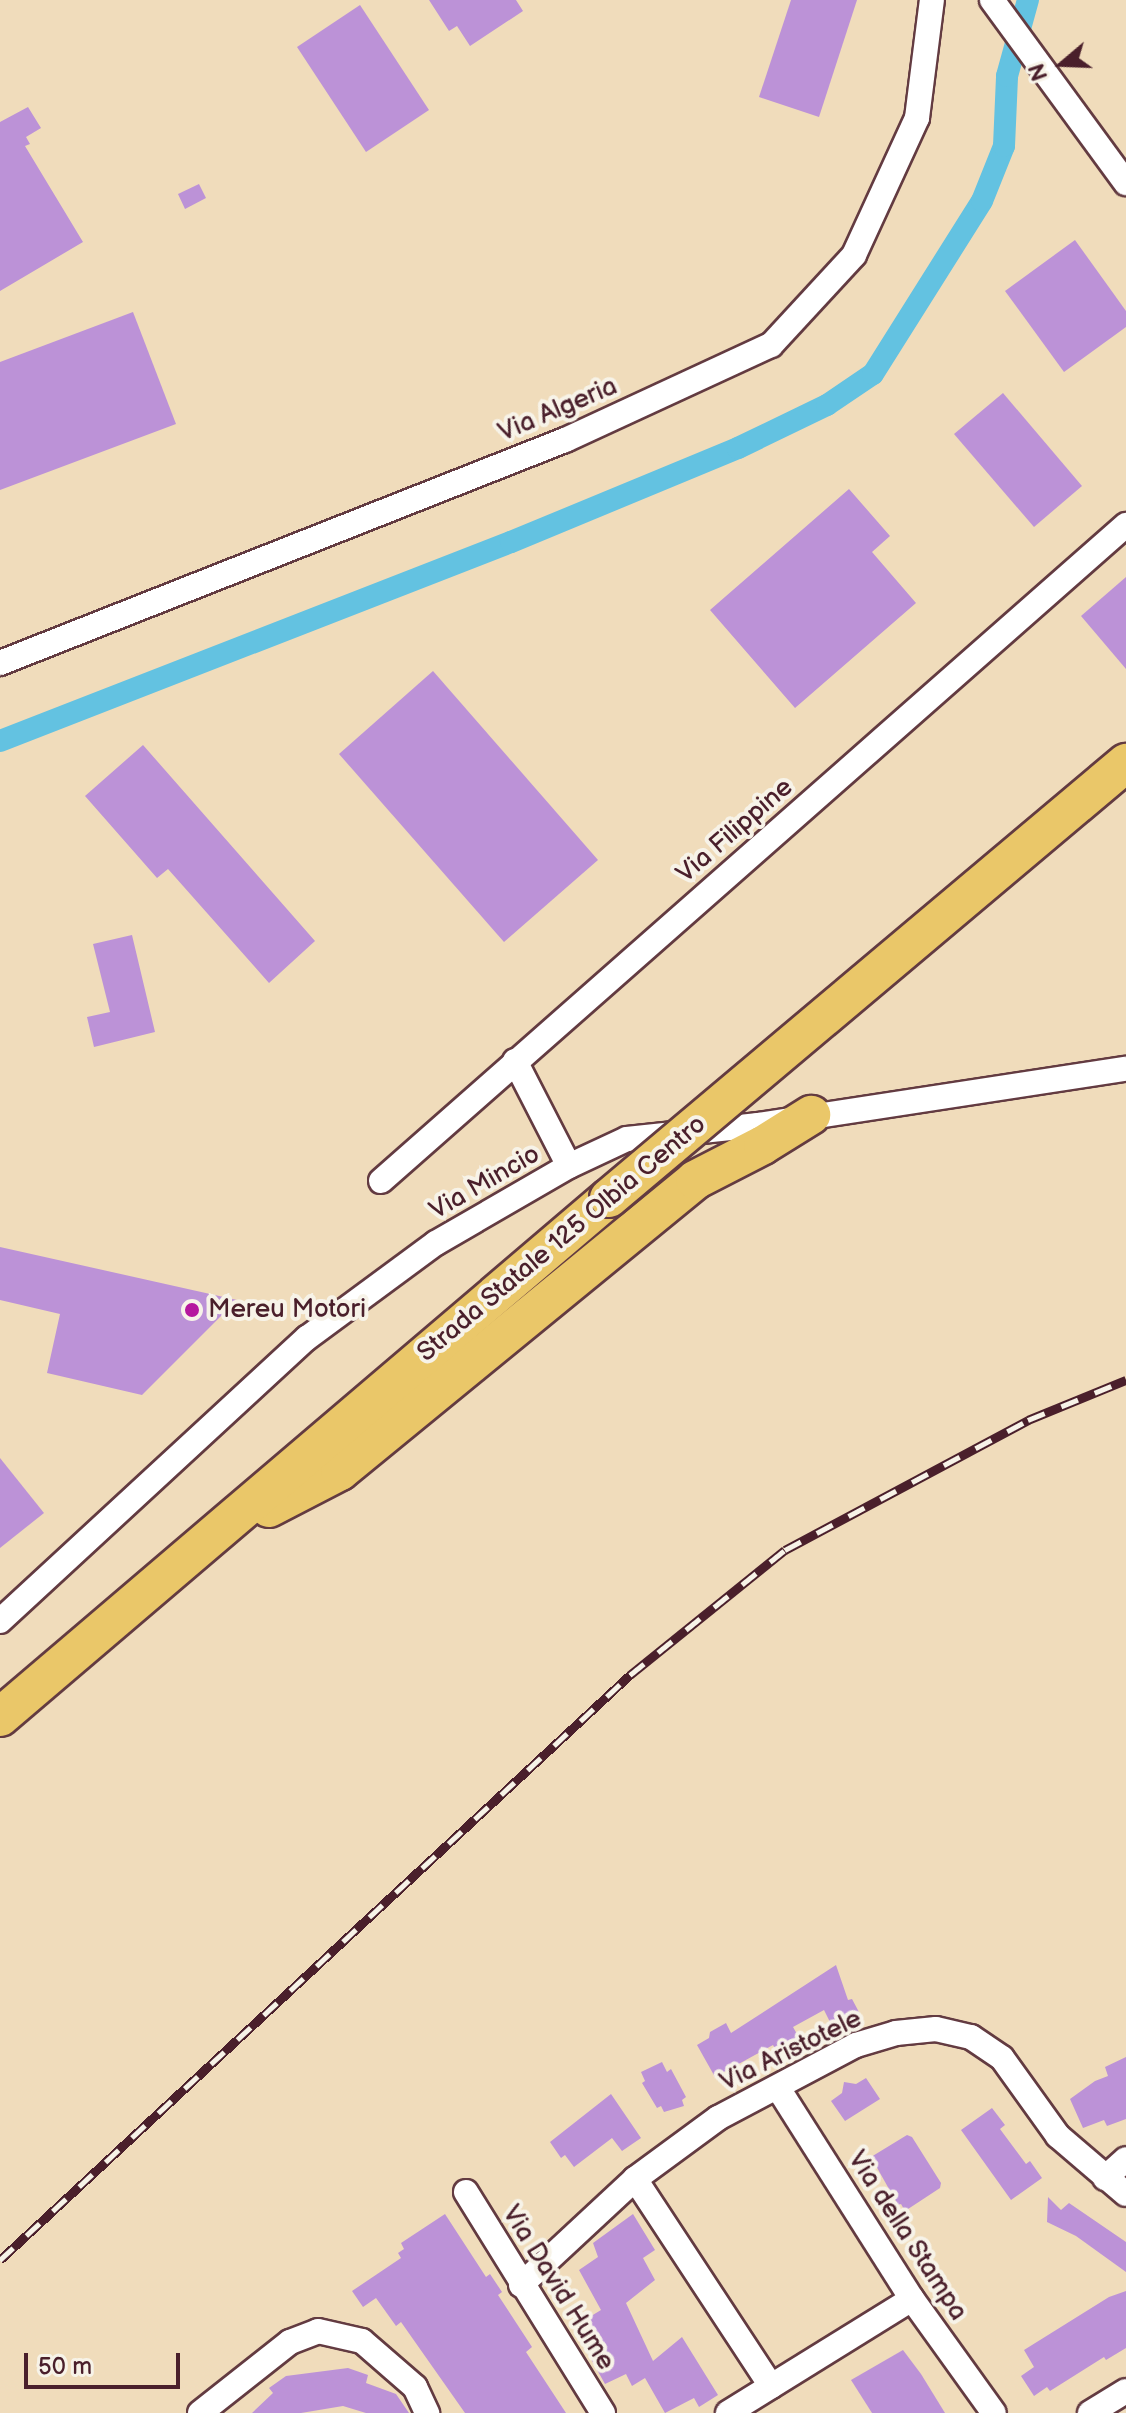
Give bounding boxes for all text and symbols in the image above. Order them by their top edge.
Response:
north arrow [1022,24,1102,104]
text: N [1023,60,1054,84]
street label: Via Algeria [494,371,622,449]
street label: Via Filippine [671,772,799,890]
street label: Strada Statale 125 Olbia Centro [411,1109,713,1369]
street label: Via Mincio [424,1139,546,1227]
place label: Mereu Motori [208,1294,366,1326]
marker: Mereu Motori [183,1301,201,1319]
street label: Via Aristotele [715,2003,867,2099]
street label: Via della Stampa [840,2145,974,2327]
street label: Via David Hume [495,2200,621,2376]
scale bar [28,2337,184,2387]
text: 50 m [38,2352,92,2381]

